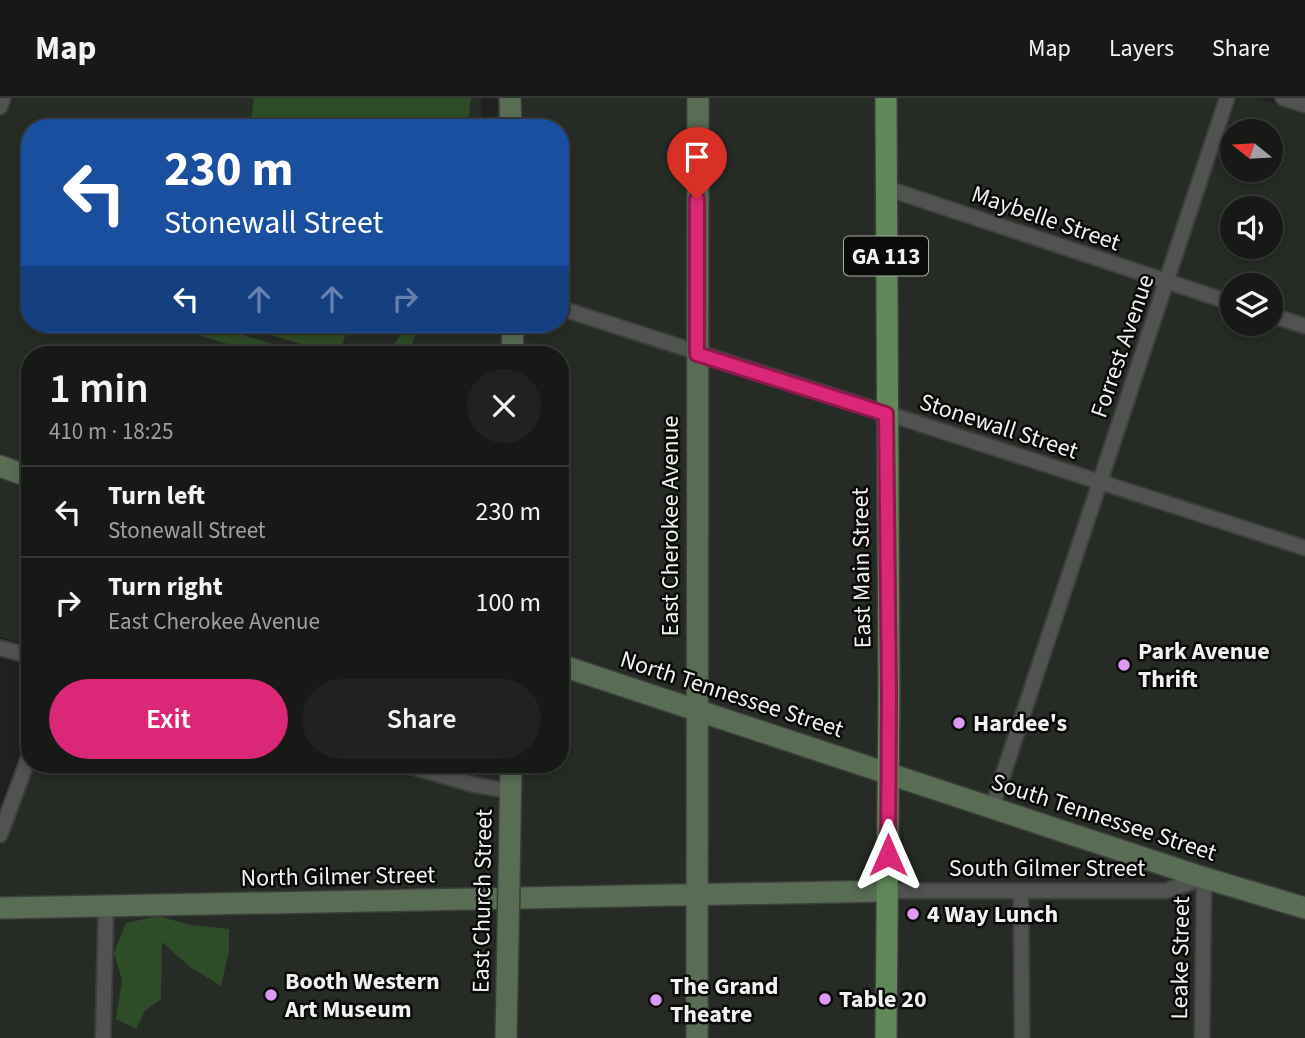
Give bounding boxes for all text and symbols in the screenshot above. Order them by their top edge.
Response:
text: Map [35,25,96,72]
text: Map [1028,31,1071,66]
text: Layers [1109,31,1174,66]
text: Share [1212,31,1270,66]
north arrow [1220,119,1283,182]
map controls [1220,119,1283,336]
pin [667,127,727,199]
text: 230 m [164,135,293,205]
icon: arrive [678,138,716,176]
icon: left [49,147,140,238]
street label: Maybelle Street [967,177,1125,260]
button: sound [1220,196,1283,259]
text: Stonewall Street [164,200,383,246]
road number: GA 113 [844,237,928,276]
street label: Forrest Avenue [1082,270,1163,422]
button: layers [1220,273,1283,336]
icon: left [167,280,205,318]
icon: ahead [240,280,278,318]
icon: ahead [313,280,351,318]
icon: right [386,280,424,318]
text: 1 min [49,359,149,419]
button: close [467,369,541,443]
street label: Stonewall Street [915,384,1082,469]
text: 410 m · 18:25 [49,415,173,448]
street label: East Cherokee Avenue [653,415,688,637]
text: Turn left [108,477,205,514]
street label: East Main Street [843,487,880,649]
icon: left [49,493,87,531]
text: 230 m [475,493,541,530]
text: Stonewall Street [108,514,266,547]
text: Turn right [108,568,223,605]
icon: right [49,584,87,622]
text: 100 m [475,584,541,621]
text: East Cherokee Avenue [108,605,320,638]
place label: Park Avenue Thrift [1138,634,1270,697]
street label: North Tennessee Street [616,642,848,747]
marker: Park Avenue Thrift [1116,657,1132,673]
button: Exit [49,679,288,759]
button: Share [302,679,541,759]
place label: Hardee's [973,706,1067,741]
marker: Hardee's [951,715,967,731]
street label: South Tennessee Street [987,765,1221,870]
street label: East Church Street [463,809,502,993]
position arrow [851,818,925,892]
street label: South Gilmer Street [949,851,1145,886]
street label: North Gilmer Street [240,857,436,896]
street label: Leake Street [1162,896,1199,1020]
place label: 4 Way Lunch [927,897,1058,932]
marker: 4 Way Lunch [905,906,921,922]
place label: Booth Western Art Museum [284,964,440,1027]
place label: The Grand Theatre [670,969,779,1032]
place label: Table 20 [839,982,927,1017]
marker: Booth Western Art Museum [263,987,279,1003]
marker: Table 20 [817,991,833,1007]
marker: The Grand Theatre [648,992,664,1008]

